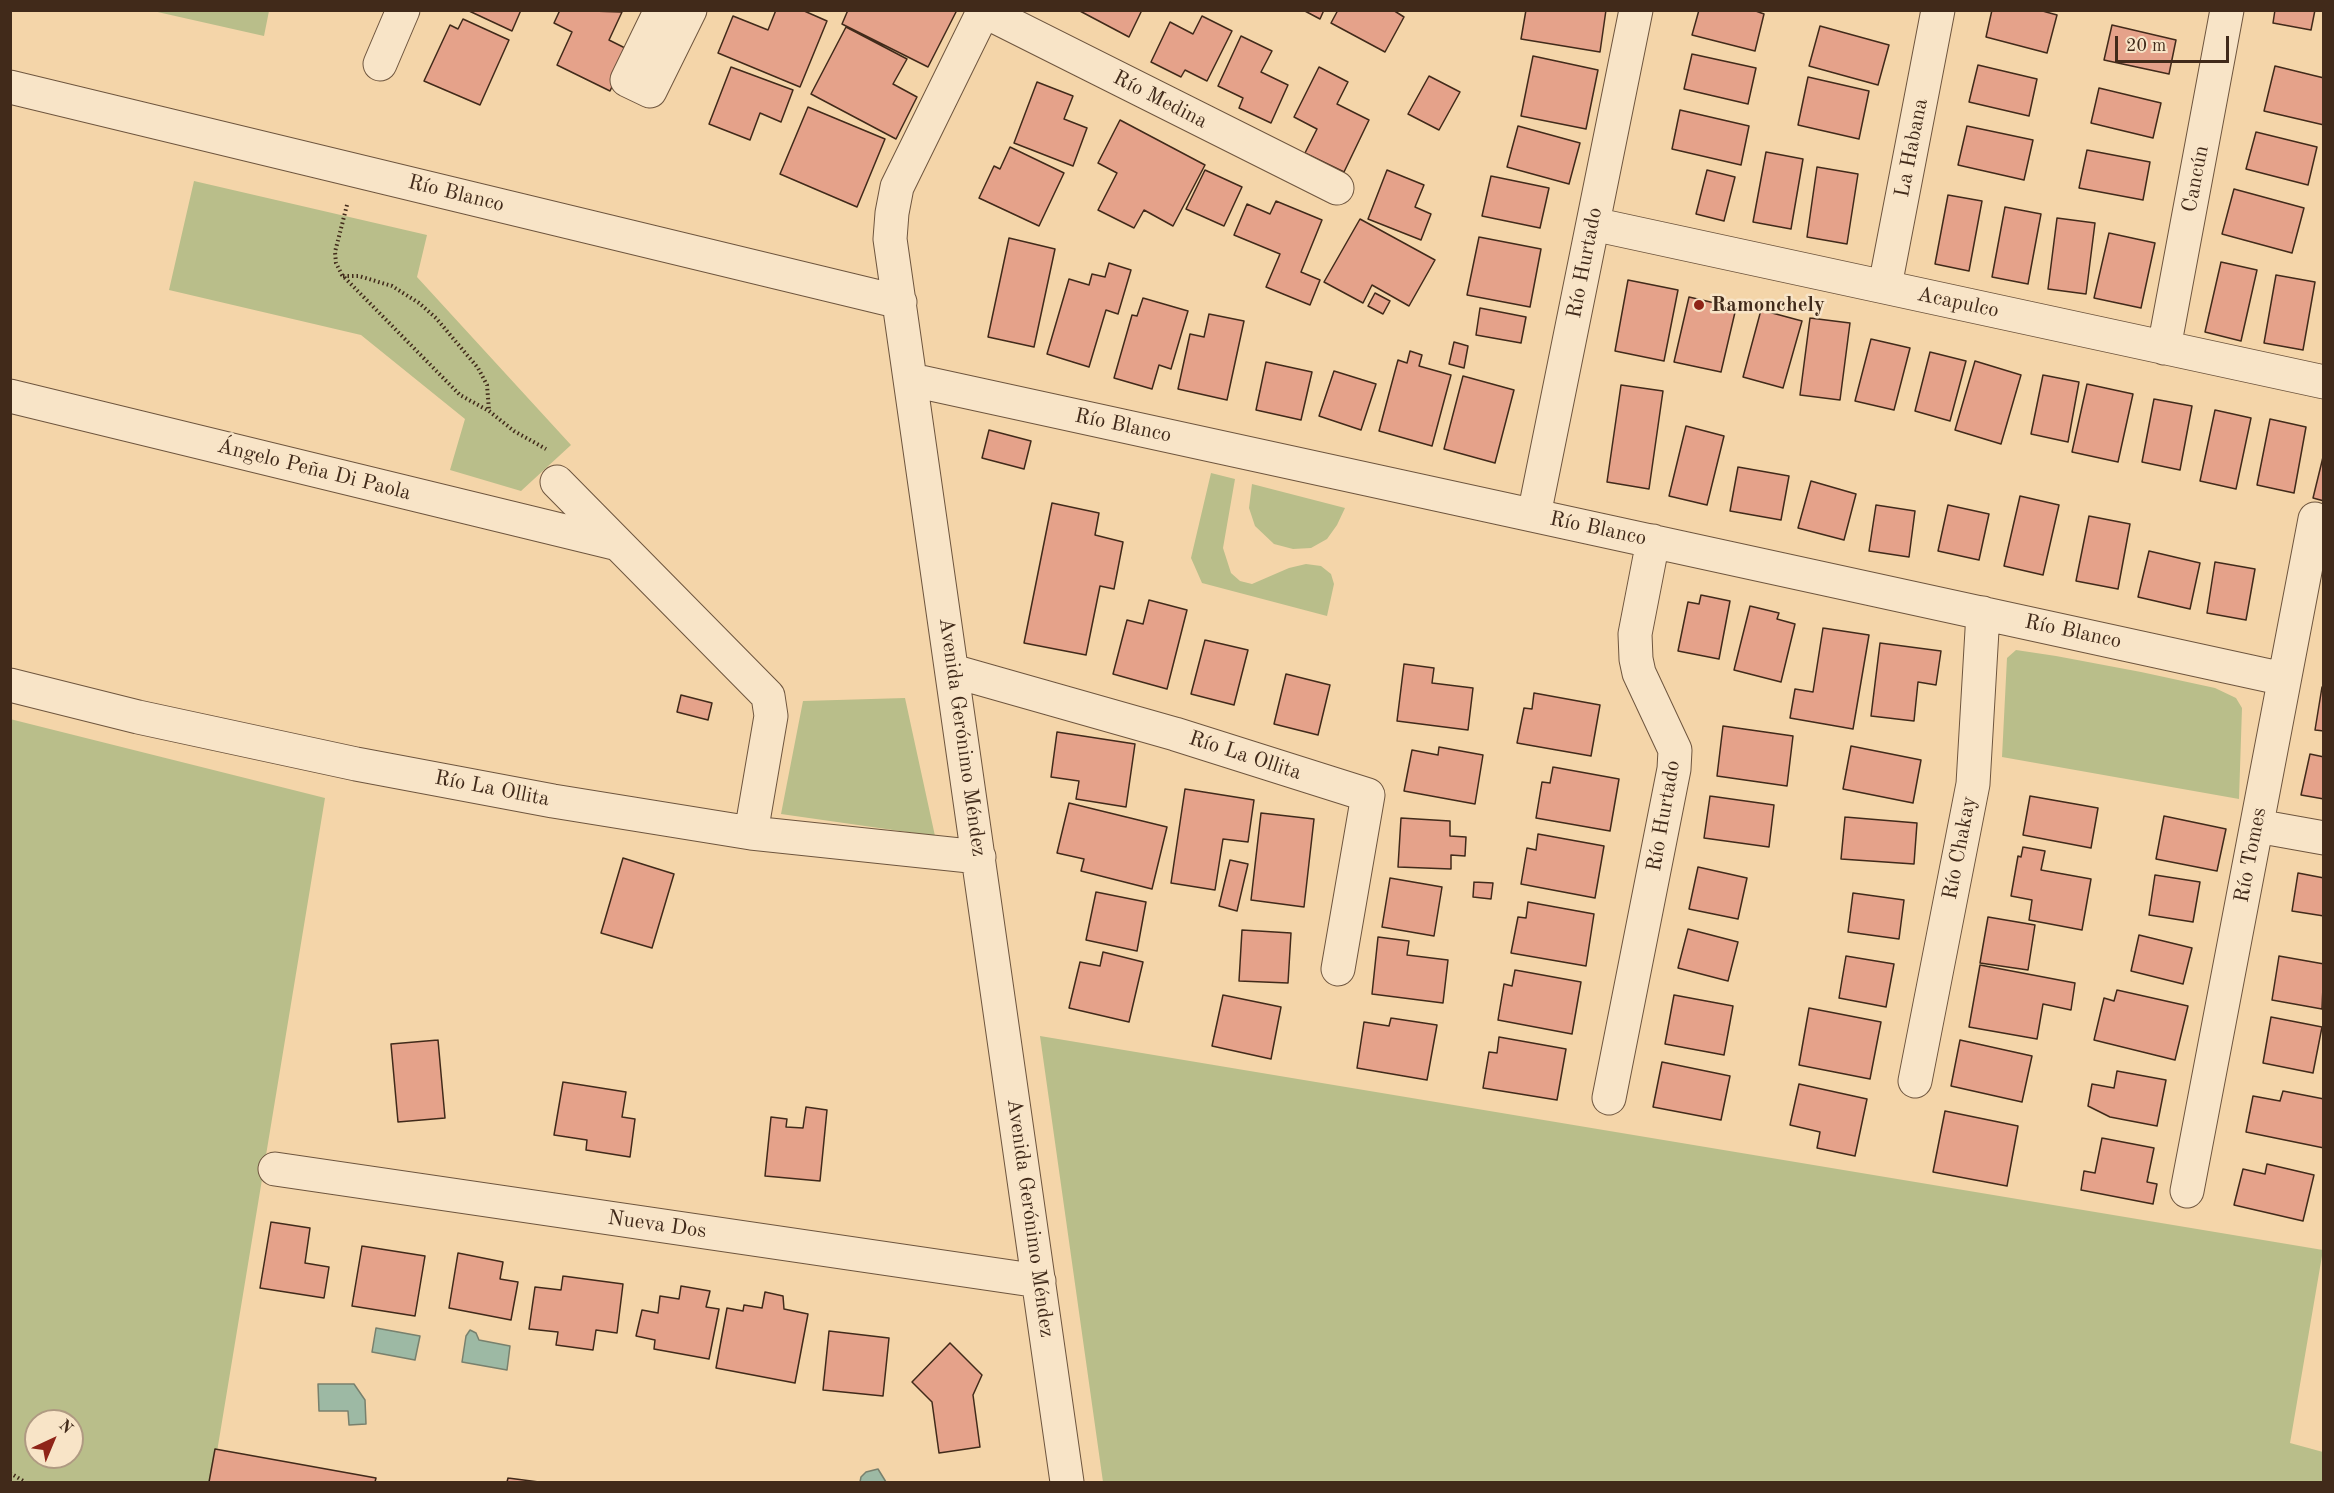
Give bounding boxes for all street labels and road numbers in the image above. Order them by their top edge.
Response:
street label: Río Medina [1109,65,1211,135]
street label: La Habana [1890,96,1934,200]
street label: Cancún [2177,143,2215,215]
street label: Río Blanco [405,170,507,218]
street label: Río Hurtado [1562,205,1608,321]
street label: Acapulco [1915,282,2001,324]
street label: Río Blanco [1072,403,1174,449]
street label: Ángelo Peña Di Paola [214,434,414,506]
street label: Río Blanco [1547,506,1649,552]
street label: Río Blanco [2022,609,2124,655]
street label: Avenida Gerónimo Méndez [933,616,991,858]
street label: Río La Ollita [1186,726,1304,786]
street label: Río Hurtado [1642,758,1686,874]
street label: Río La Ollita [432,765,552,813]
street label: Río Chakay [1938,794,1982,902]
street label: Río Tomes [2229,805,2273,905]
street label: Avenida Gerónimo Méndez [1001,1097,1059,1339]
street label: Nueva Dos [606,1206,708,1244]

